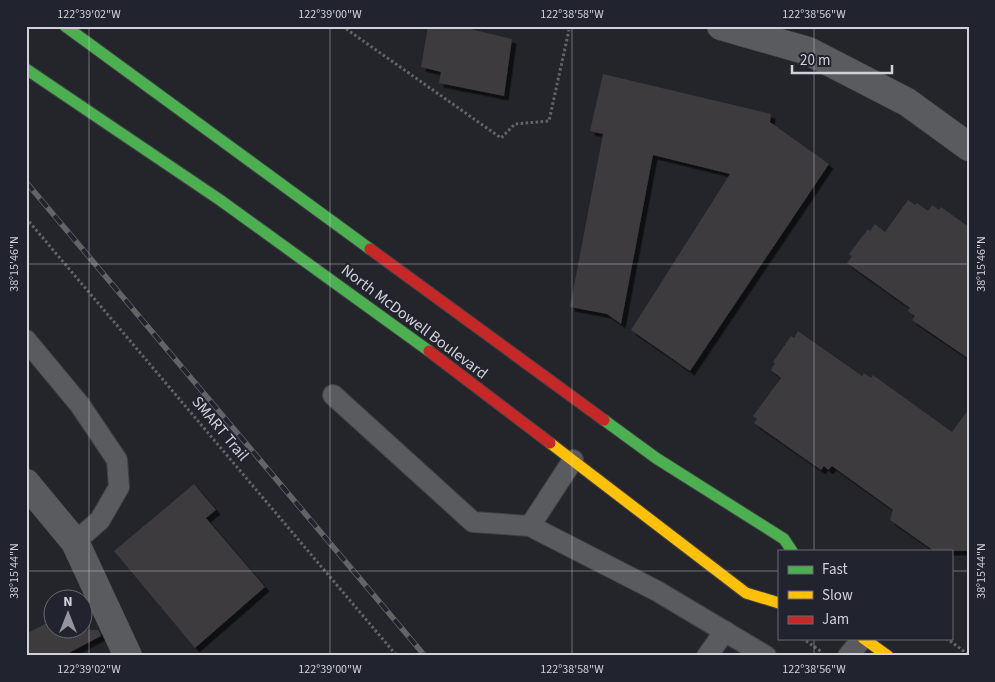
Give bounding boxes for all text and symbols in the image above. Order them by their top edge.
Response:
text: 122°39'02"W [57,6,121,23]
text: 122°39'00"W [298,6,362,23]
text: 122°38'58"W [540,6,604,23]
text: 122°38'56"W [782,6,846,23]
scale bar [792,42,892,74]
text: 20 m [800,50,830,71]
text: 38°15'46"N [6,236,23,292]
text: 38°15'46"N [973,236,990,292]
street label: North McDowell Boulevard [337,259,492,384]
street label: SMART Trail [187,391,254,466]
text: 38°15'44"N [6,543,23,599]
text: 38°15'44"N [973,543,990,599]
legend [778,550,952,640]
text: Fast [822,559,848,580]
text: Slow [822,585,853,606]
north arrow [42,590,92,640]
text: N [63,592,73,612]
text: Jam [822,609,849,630]
text: 122°39'02"W [57,661,121,678]
text: 122°39'00"W [298,661,362,678]
text: 122°38'58"W [540,661,604,678]
text: 122°38'56"W [782,661,846,678]

